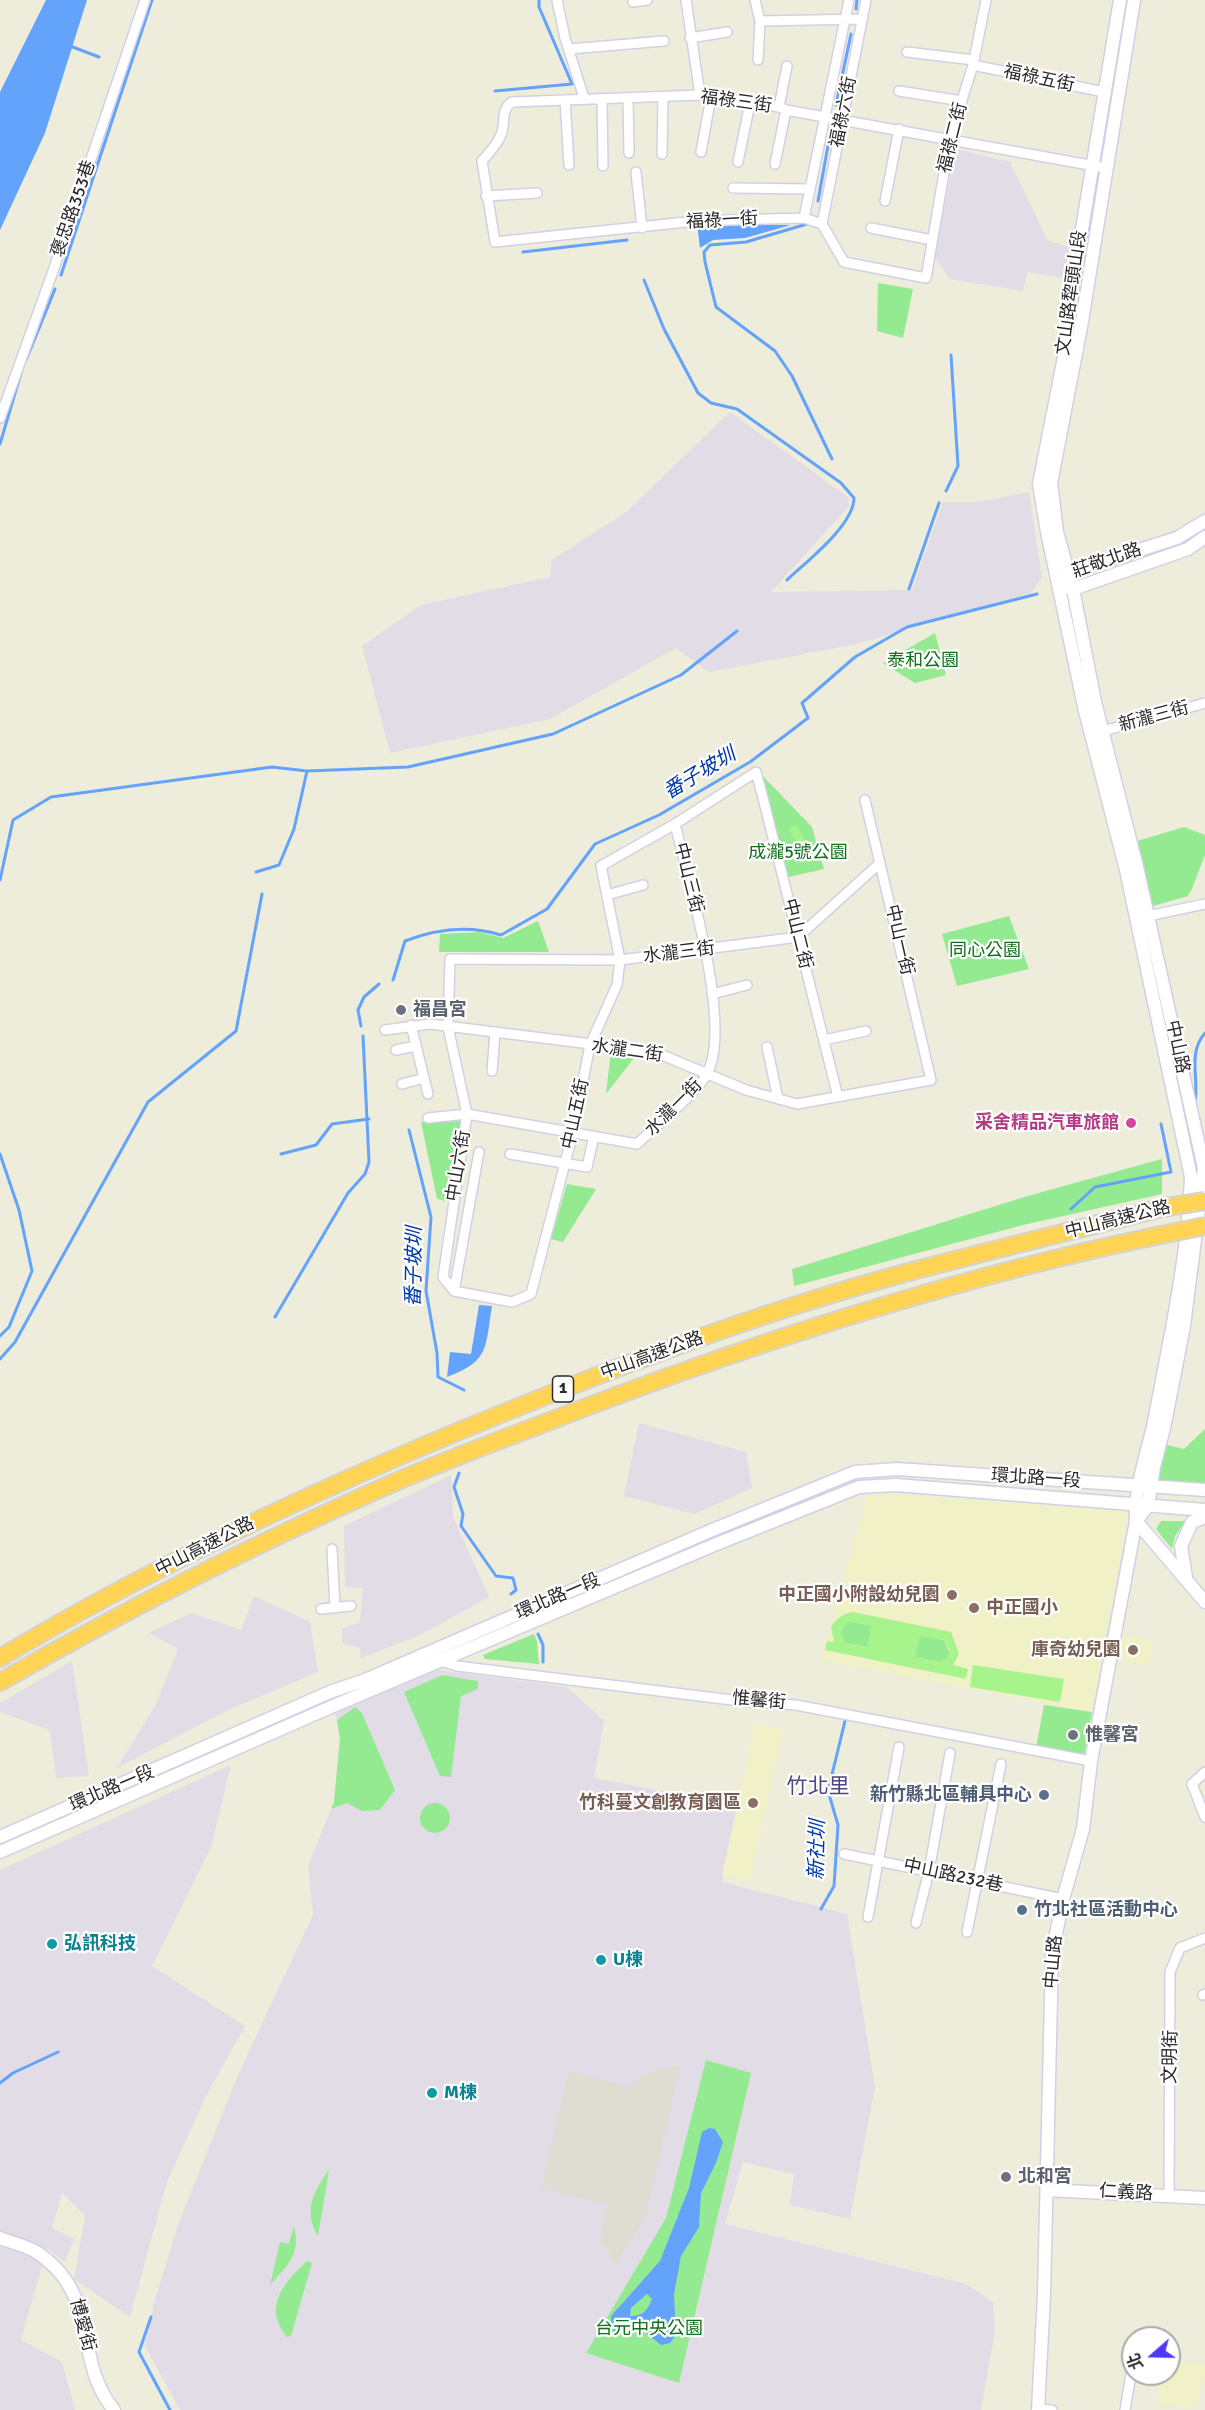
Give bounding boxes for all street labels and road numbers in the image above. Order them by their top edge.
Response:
street label: 福祿五街 [1002,61,1076,97]
street label: 福祿六街 [827,75,861,149]
street label: 福祿三街 [699,86,773,118]
street label: 福祿二街 [934,100,972,176]
street label: 褒忠路353巷 [47,158,101,260]
street label: 福祿一街 [685,208,759,234]
street label: 文山路犂頭山段 [1053,229,1091,357]
street label: 莊敬北路 [1069,539,1145,583]
street label: 新瀧三街 [1116,697,1192,737]
street label: 中山三街 [669,840,707,916]
street label: 中山二街 [778,896,816,972]
street label: 中山一街 [880,902,918,978]
street label: 水瀧三街 [642,938,716,968]
street label: 中山路 [1161,1018,1193,1076]
street label: 水瀧二街 [590,1035,664,1067]
street label: 水瀧一街 [641,1075,707,1141]
street label: 中山五街 [558,1077,594,1151]
street label: 中山六街 [443,1129,475,1203]
street label: 中山高速公路 [1063,1196,1173,1244]
street label: 中山高速公路 [598,1327,706,1385]
road number: 1 [552,1376,574,1402]
street label: 環北路一段 [990,1465,1082,1493]
street label: 中山高速公路 [152,1513,258,1581]
street label: 環北路一段 [512,1569,604,1625]
street label: 惟馨街 [731,1688,787,1714]
street label: 環北路一段 [66,1761,158,1817]
street label: 中山路232巷 [901,1855,1005,1897]
street label: 中山路 [1041,1934,1067,1990]
street label: 文明街 [1160,2030,1182,2084]
street label: 仁義路 [1098,2181,1154,2205]
street label: 博愛街 [65,2296,99,2354]

